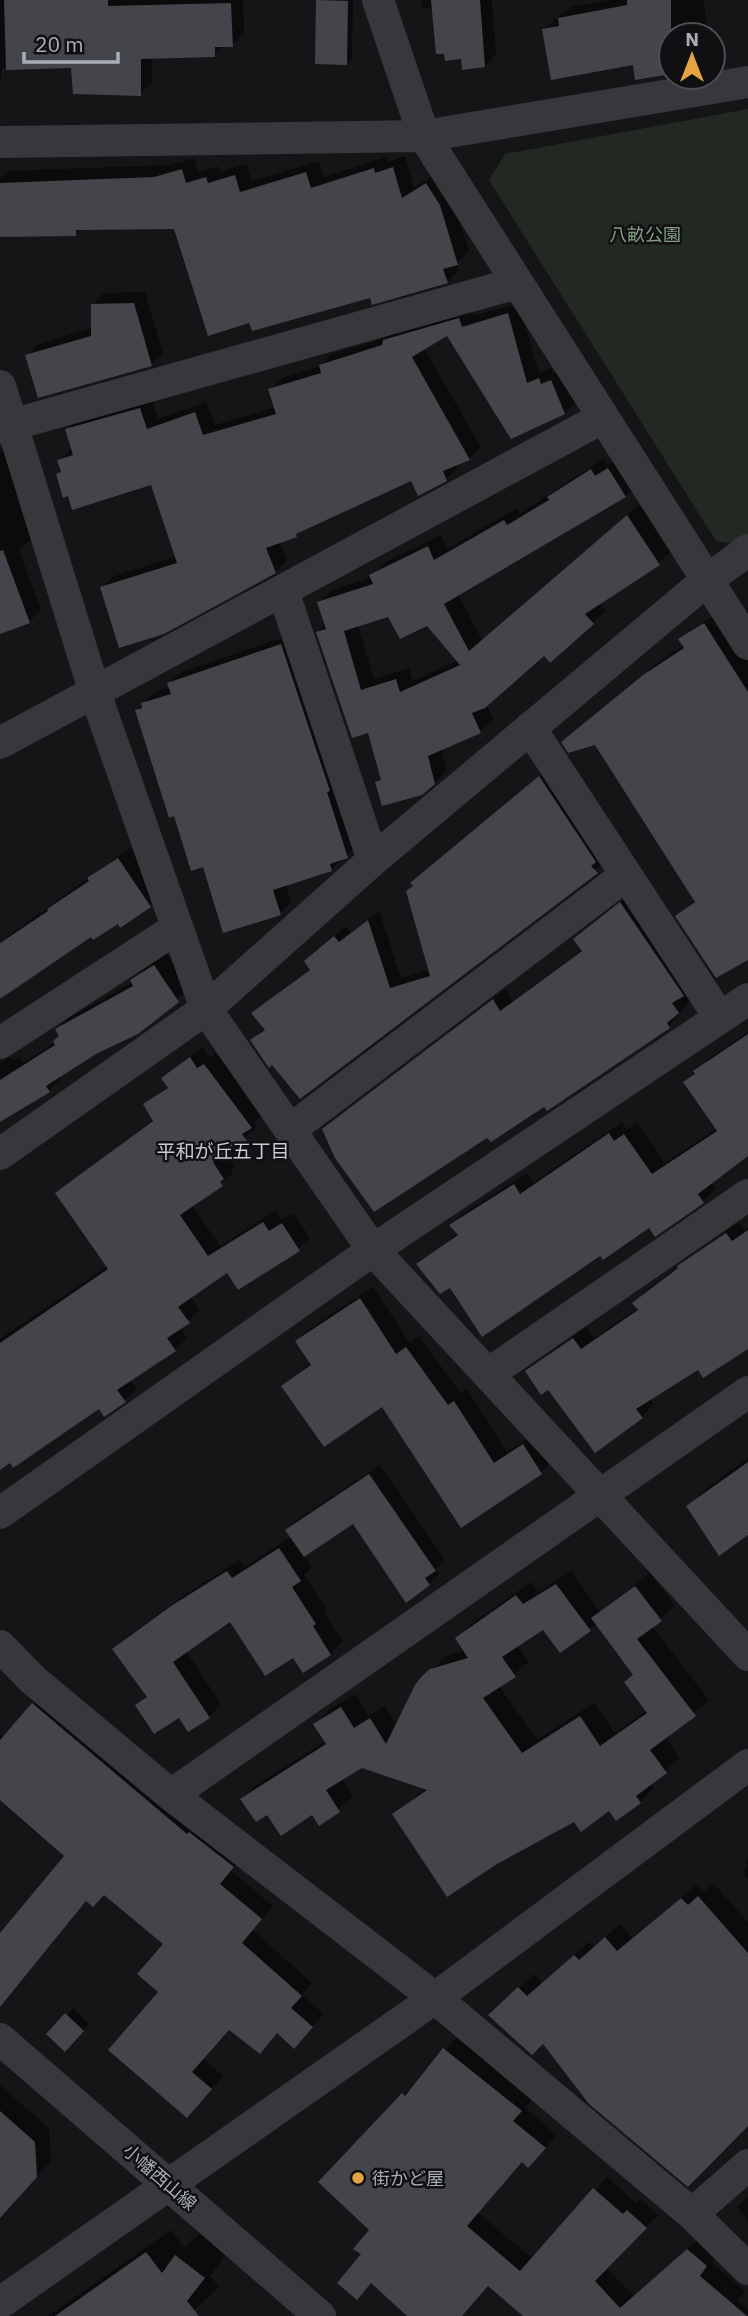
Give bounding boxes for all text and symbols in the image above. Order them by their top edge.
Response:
scale bar [24,21,119,65]
north arrow [657,21,727,91]
text: N [685,27,699,51]
text: 20 m [35,30,84,58]
park label: 八畝公園 [609,223,681,246]
district label: 平和が丘五丁目 [156,1139,290,1163]
street label: 小幡西山線 [118,2139,202,2215]
place label: 街かど屋 [372,2167,444,2190]
marker: 街かど屋 [350,2170,366,2186]

